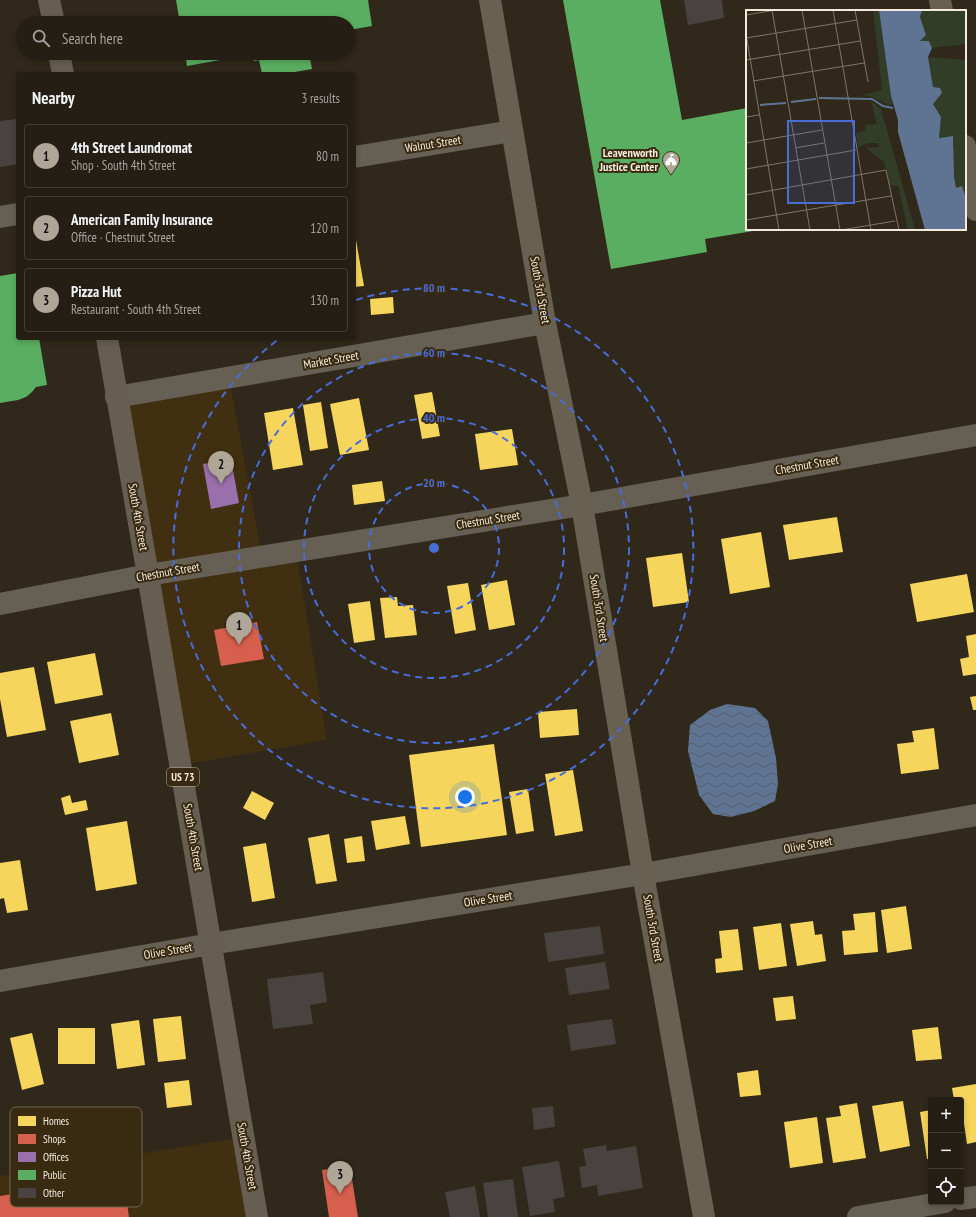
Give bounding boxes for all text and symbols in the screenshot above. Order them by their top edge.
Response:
inset map [746,10,966,230]
search box [16,16,356,60]
icon: search [30,27,52,49]
text: Search here [62,29,123,48]
text: Nearby [32,87,75,109]
text: 3 results [301,90,340,107]
street label: Walnut Street [404,132,463,155]
text: 4th Street Laundromat [71,138,192,157]
place label: Leavenworth Justice Center [598,145,658,174]
text: 1 [43,148,49,165]
text: 80 m [316,148,339,165]
public building icon: Leavenworth Justice Center [661,150,681,175]
text: Shop · South 4th Street [71,157,176,174]
text: American Family Insurance [71,210,213,229]
text: 2 [43,220,49,237]
text: 120 m [310,220,339,237]
text: Office · Chestnut Street [71,229,175,246]
street label: South 3rd Street [527,255,554,325]
text: 80 m [423,280,445,295]
text: Pizza Hut [71,282,121,301]
text: 3 [43,292,49,309]
text: 130 m [310,292,339,309]
text: Restaurant · South 4th Street [71,301,201,318]
text: 60 m [423,345,445,360]
street label: Market Street [302,347,360,372]
text: 40 m [423,410,445,425]
pin: 2 [208,451,234,484]
street label: Chestnut Street [774,451,841,477]
text: 20 m [423,475,445,490]
street label: South 4th Street [125,482,152,552]
street label: Chestnut Street [455,507,522,532]
centre of rings [427,541,441,555]
street label: Chestnut Street [135,558,202,584]
street label: South 3rd Street [587,573,612,643]
pin: 1 [226,612,252,645]
road number: US 73 [167,768,199,786]
your location [455,787,475,807]
street label: South 4th Street [180,802,207,872]
street label: Olive Street [782,833,834,856]
street label: Olive Street [463,887,514,910]
street label: South 3rd Street [640,893,667,963]
street label: Olive Street [142,939,194,962]
map controls [928,1097,964,1205]
button: + [928,1097,964,1133]
legend [10,1107,142,1207]
text: Homes [43,1114,69,1128]
street label: South 4th Street [234,1121,261,1191]
text: Shops [43,1132,66,1146]
button: − [928,1133,964,1169]
text: Offices [43,1150,69,1164]
pin: 3 [327,1161,353,1194]
text: Public [43,1168,66,1182]
button: locate [928,1169,964,1205]
text: Other [43,1186,64,1200]

